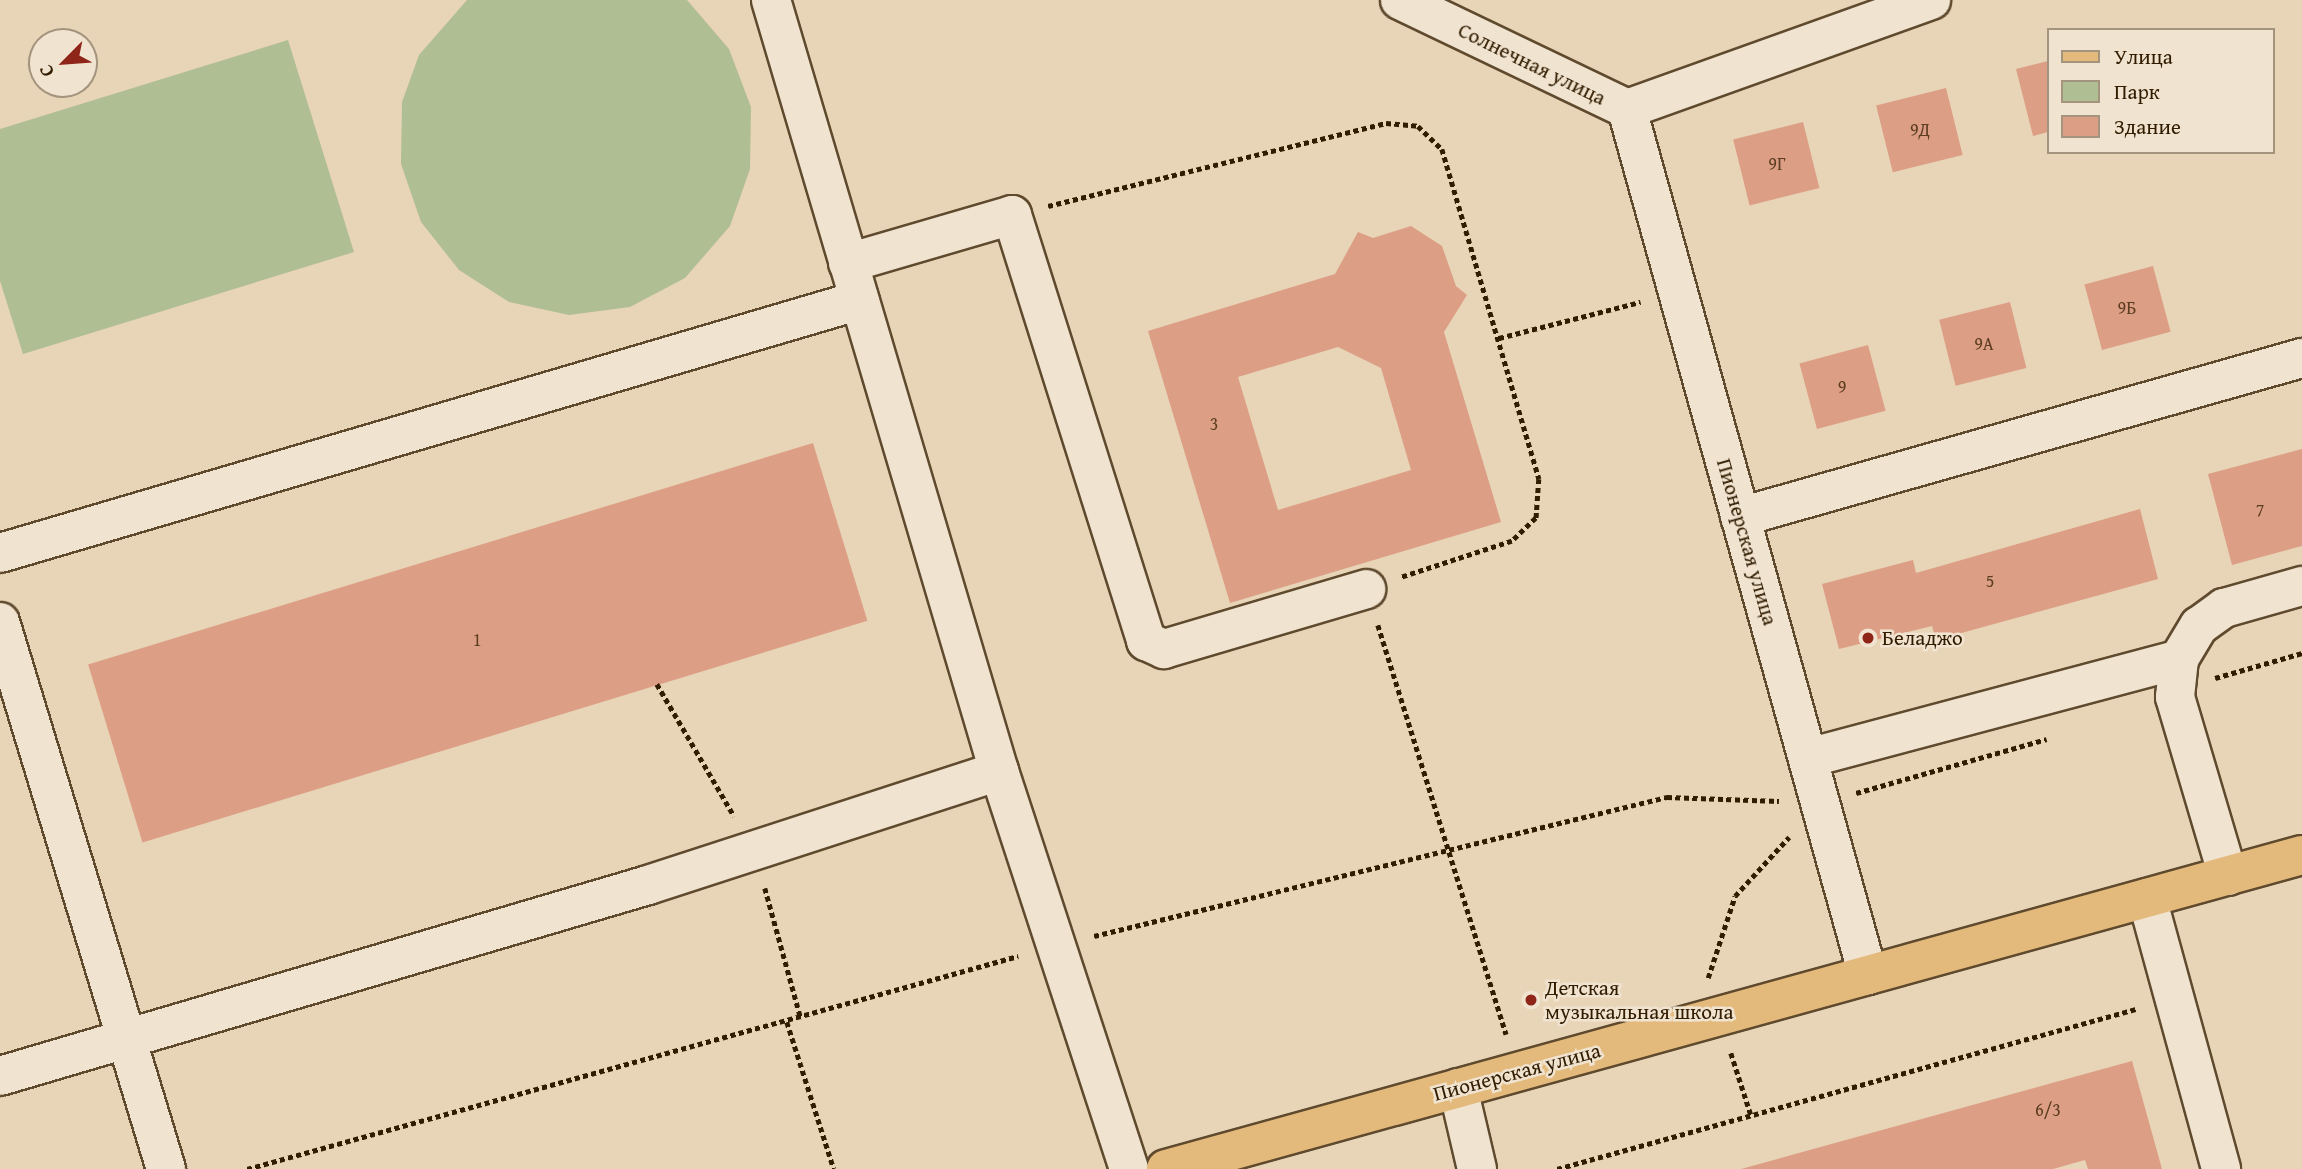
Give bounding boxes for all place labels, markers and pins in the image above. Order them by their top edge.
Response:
place label: Беладжо [1882,625,1963,651]
marker: Беладжо [1860,630,1876,646]
place label: Детская музыкальная школа [1545,975,1734,1025]
marker: Детская музыкальная школа [1523,992,1539,1008]

